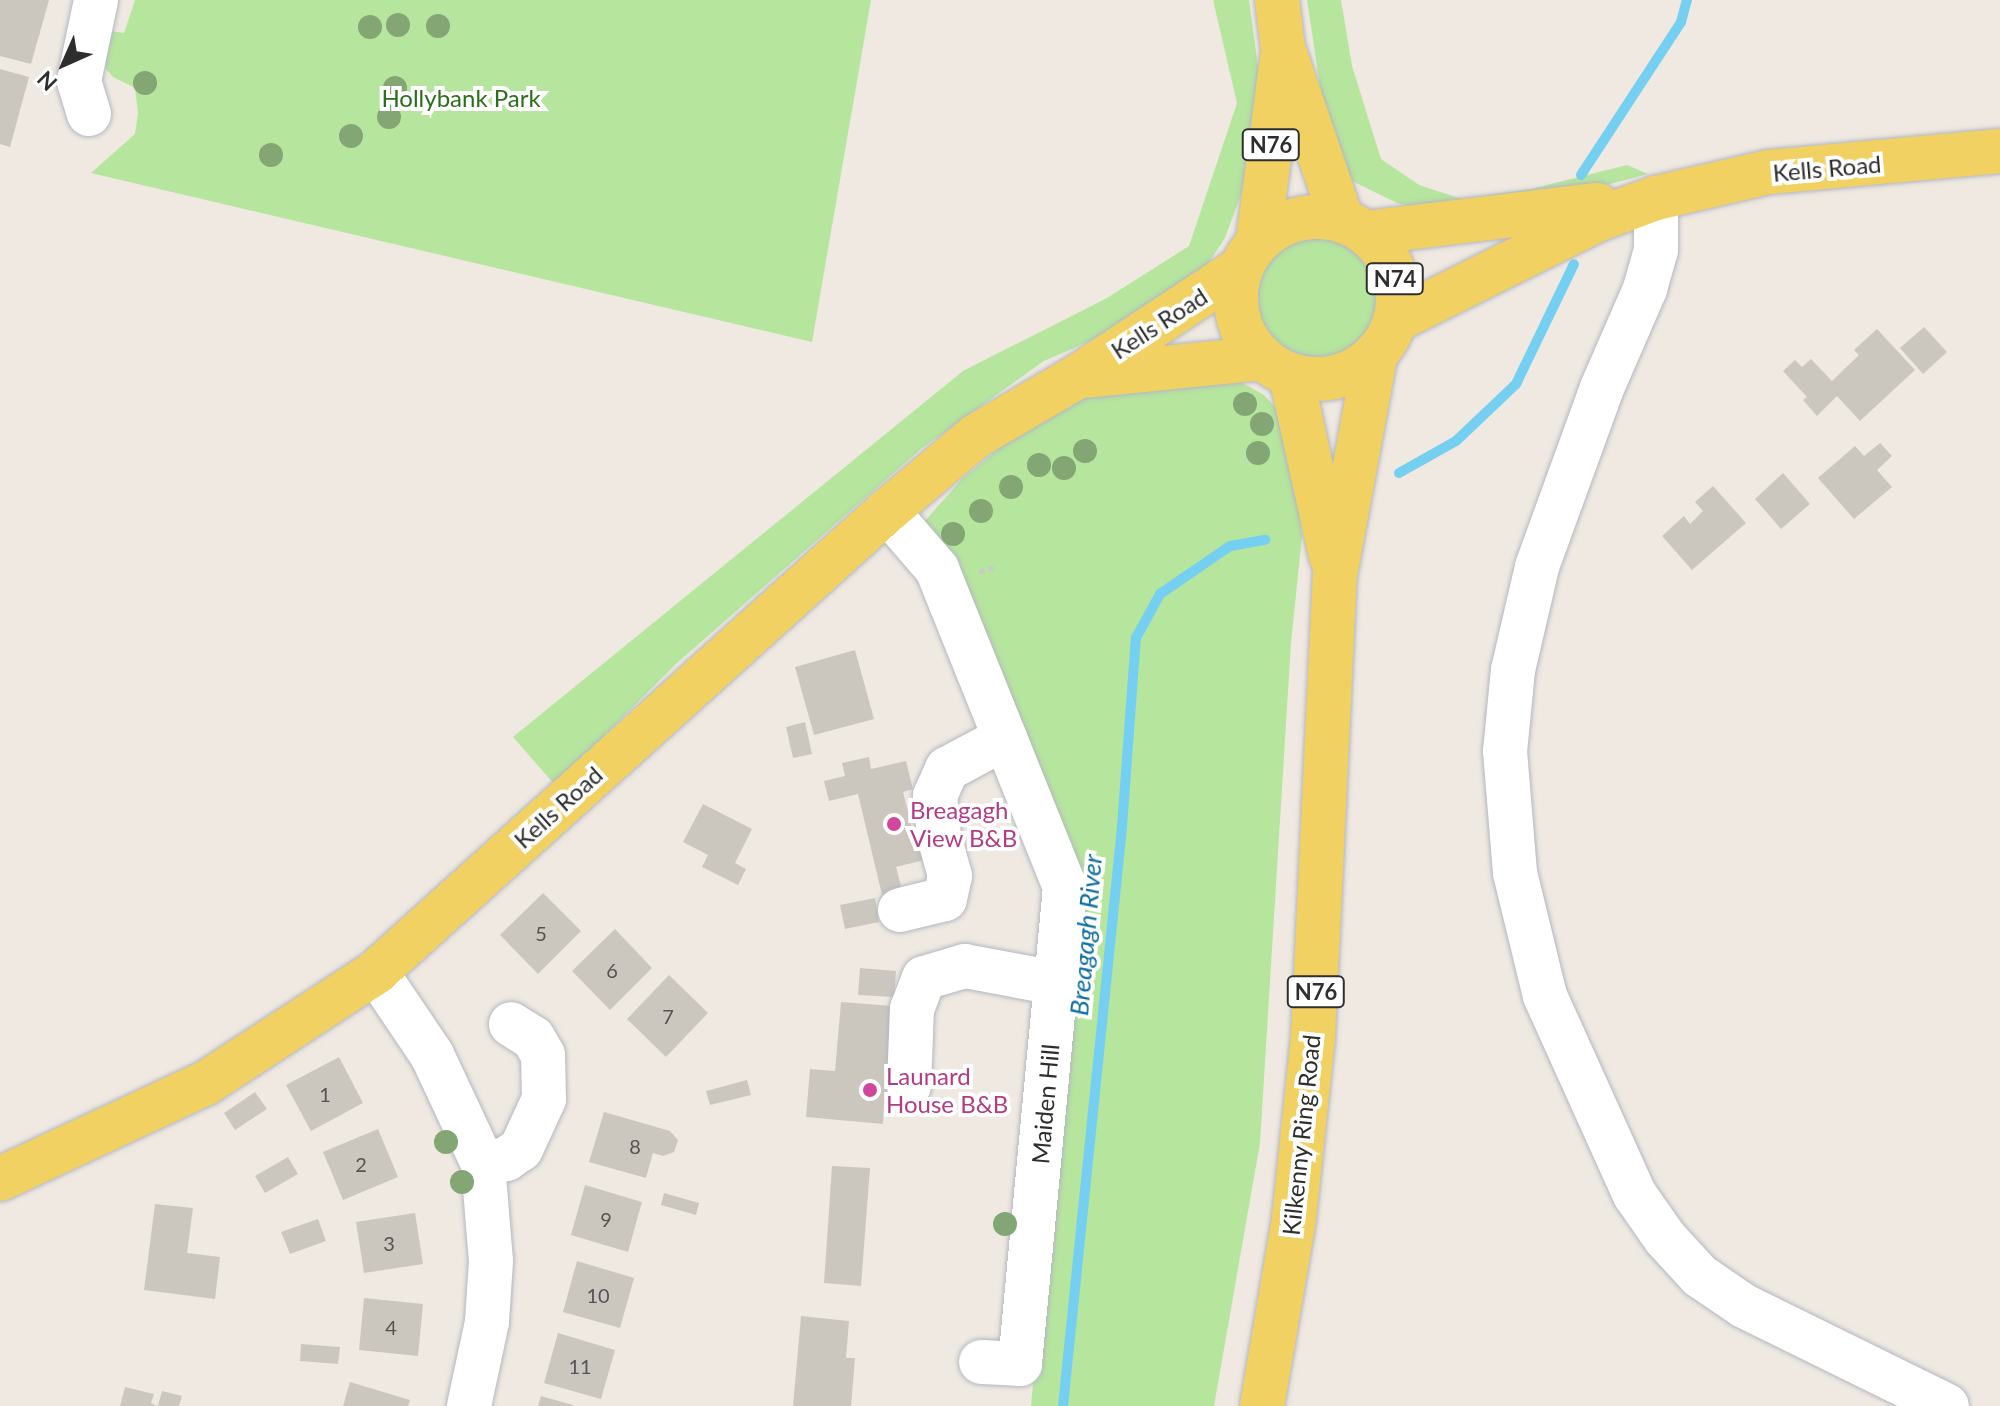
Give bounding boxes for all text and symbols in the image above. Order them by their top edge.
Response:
north arrow [24,24,104,104]
text: N [31,66,62,97]
park label: Hollybank Park [381,84,541,112]
road number: N76 [1241,127,1301,163]
street label: Kells Road [1772,149,1882,187]
road number: N74 [1365,261,1425,297]
street label: Kells Road [1106,281,1212,365]
street label: Kells Road [508,760,608,854]
place label: Breagagh View B&B [910,796,1018,852]
marker: Breagagh View B&B [885,815,903,833]
water label: Breagagh River [1063,853,1109,1017]
house number: 5 [535,921,547,945]
house number: 6 [606,958,618,982]
road number: N76 [1286,974,1346,1010]
house number: 7 [662,1004,674,1028]
street label: Kilkenny Ring Road [1276,1033,1326,1237]
street label: Maiden Hill [1025,1043,1065,1165]
place label: Launard House B&B [886,1062,1008,1118]
marker: Launard House B&B [861,1081,879,1099]
house number: 1 [319,1082,331,1106]
house number: 8 [629,1134,641,1158]
house number: 2 [355,1152,367,1176]
house number: 9 [600,1207,612,1231]
house number: 3 [383,1231,395,1255]
house number: 10 [586,1283,610,1307]
house number: 4 [385,1315,397,1339]
house number: 11 [568,1354,592,1378]

